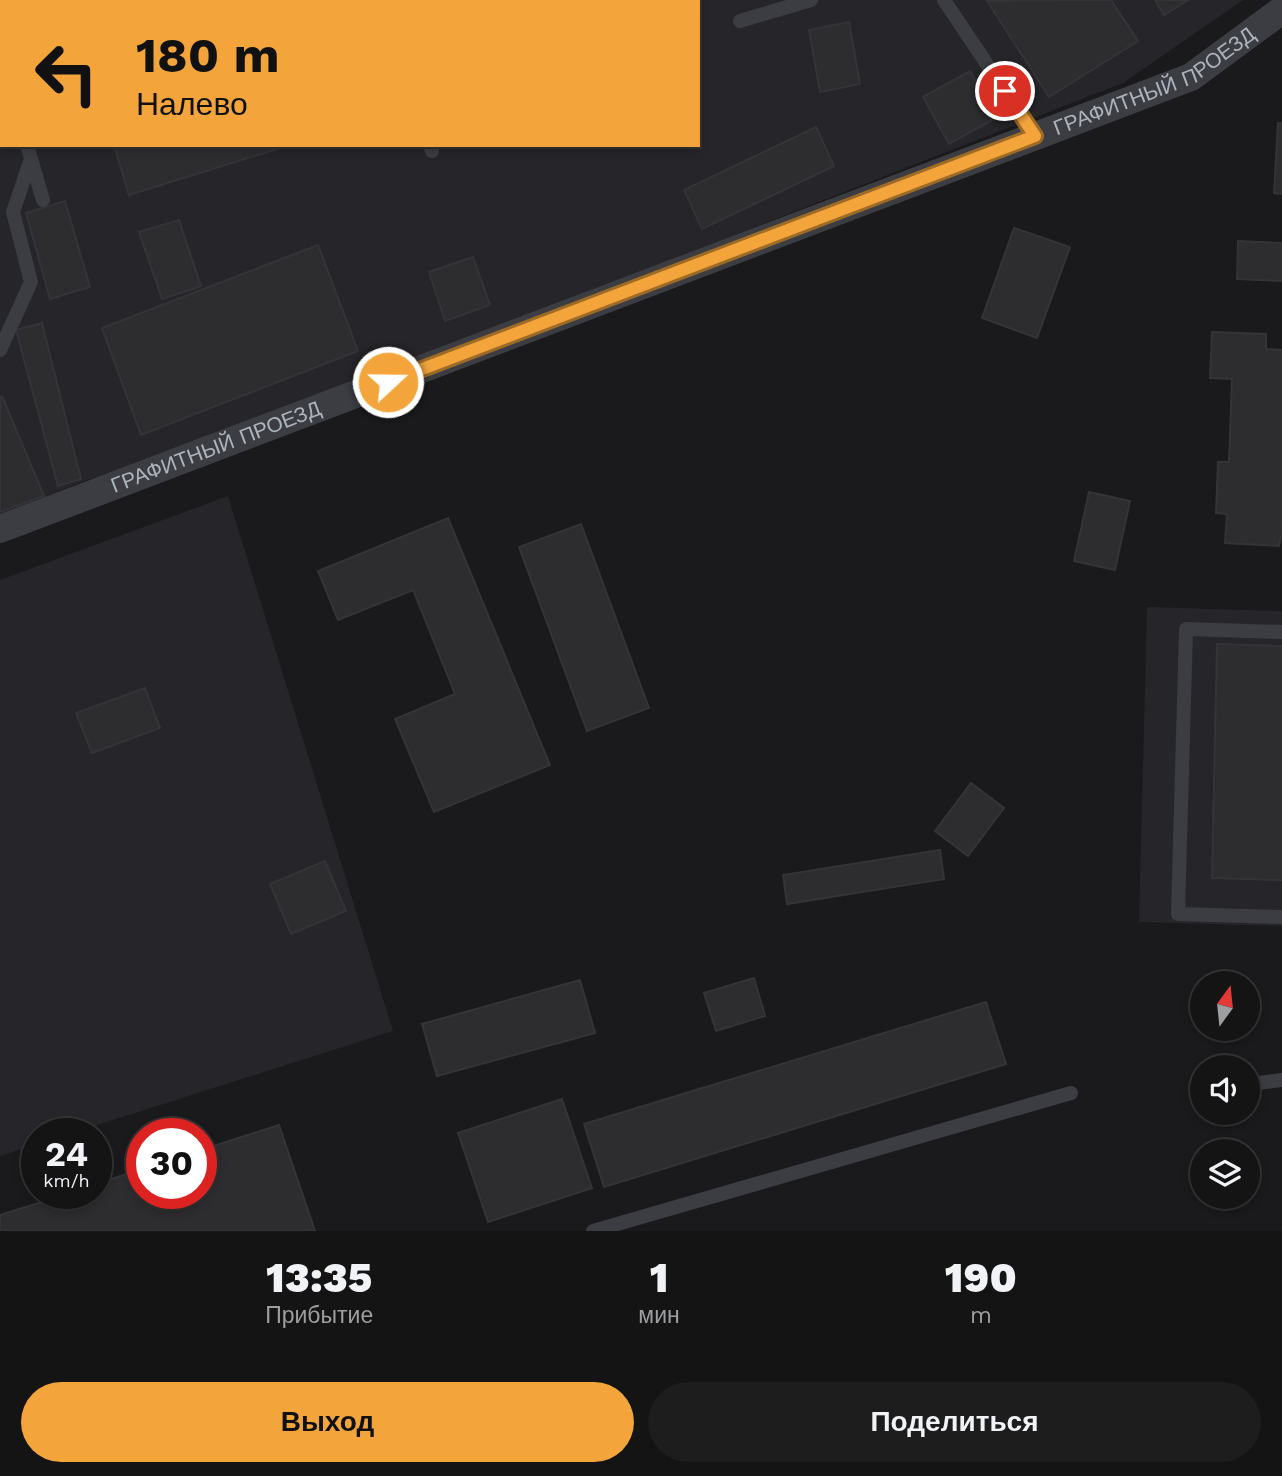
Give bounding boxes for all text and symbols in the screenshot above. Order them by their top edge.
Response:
street label: ГРАФИТНЫЙ ПРОЕЗД [1050,21,1260,140]
text: 180 m [136,26,280,84]
icon: left [21,28,112,119]
pin [975,61,1035,121]
icon: arrive [986,72,1024,110]
text: Налево [136,85,248,123]
position arrow [351,345,425,419]
street label: ГРАФИТНЫЙ ПРОЕЗД [107,395,324,498]
north arrow [1190,971,1260,1041]
map controls [1190,971,1260,1209]
button: sound [1190,1055,1260,1125]
speed limit sign: 30 [126,1118,217,1209]
text: 24 [45,1133,88,1175]
button: layers [1190,1139,1260,1209]
text: km/h [43,1170,90,1191]
text: 13:35 [266,1253,372,1302]
text: 1 [650,1253,668,1302]
text: 190 [945,1253,1017,1302]
text: Прибытие [265,1302,373,1329]
text: мин [638,1302,680,1329]
text: m [970,1302,992,1329]
button: Выход [21,1382,634,1462]
button: Поделиться [648,1382,1261,1462]

